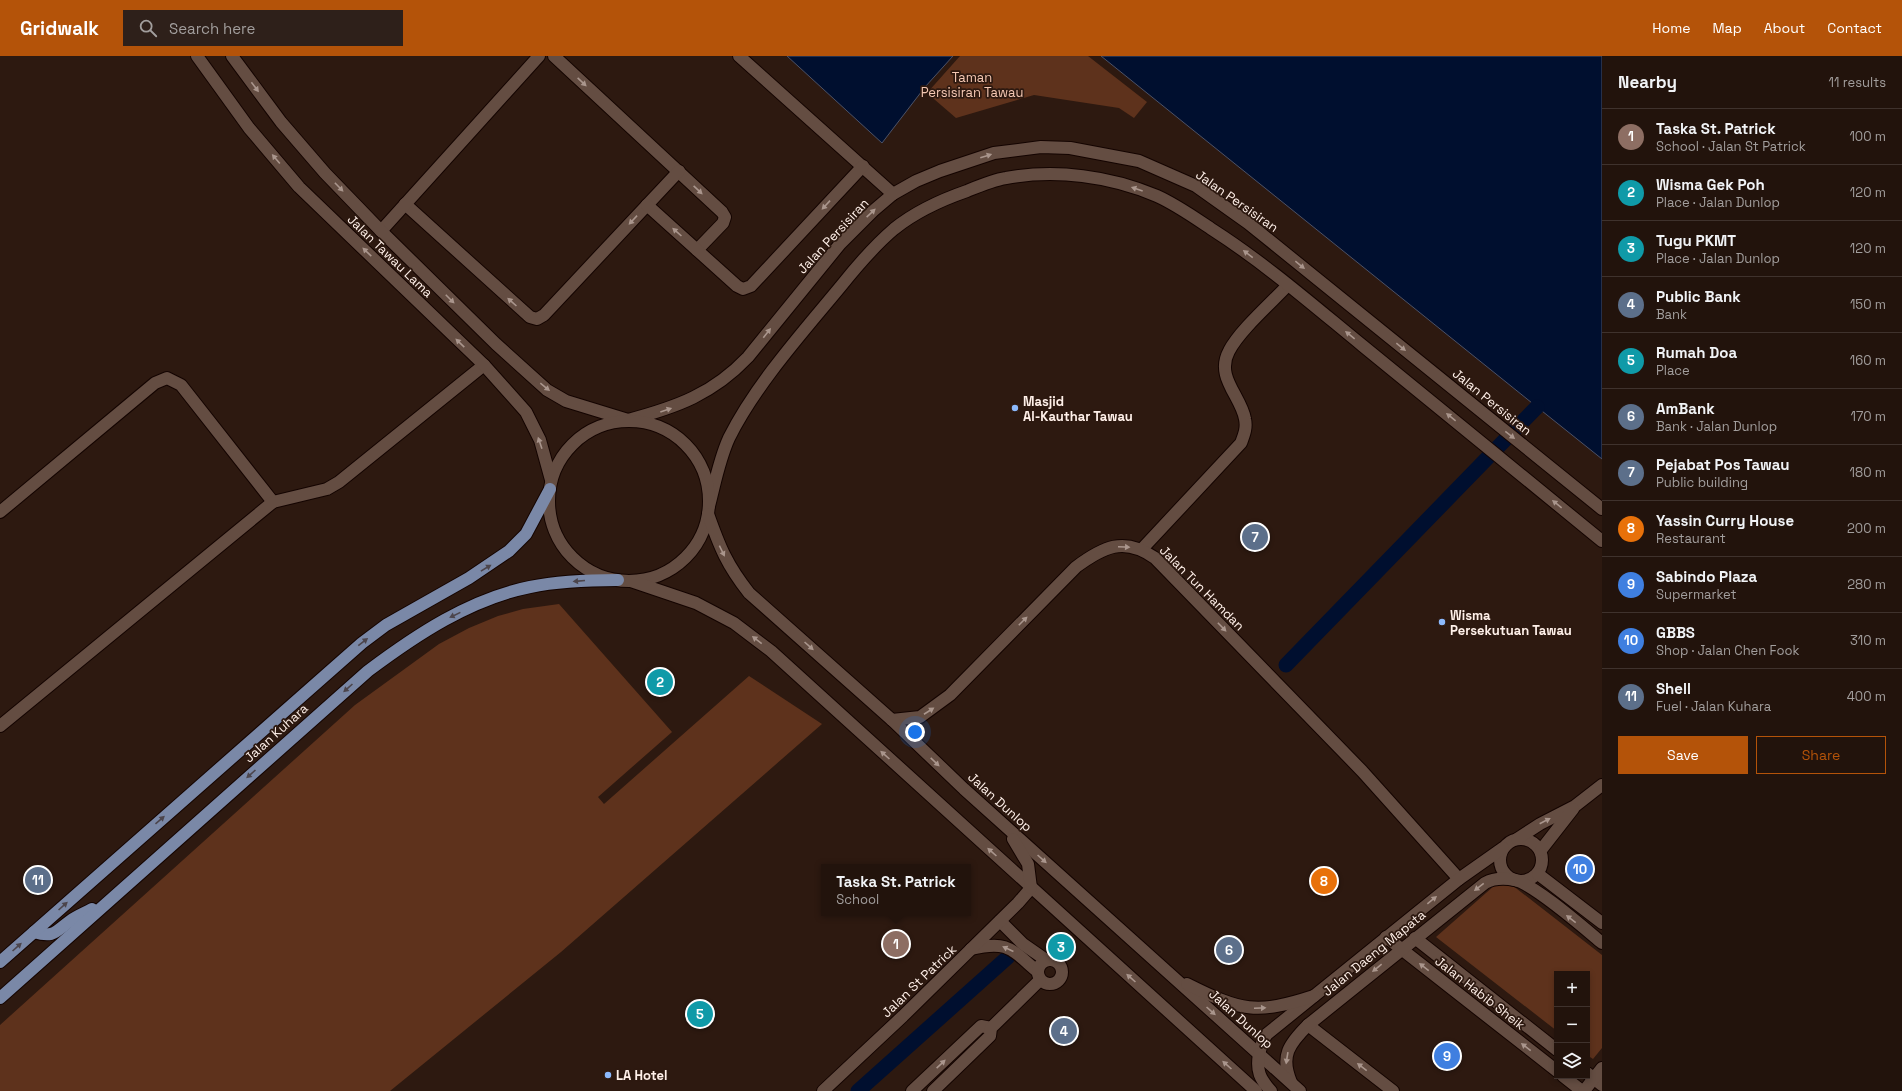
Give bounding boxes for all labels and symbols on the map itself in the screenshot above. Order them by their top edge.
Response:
park label: Taman Persisiran Tawau [921,69,1023,101]
one-way arrow [577,78,587,87]
one-way arrow [251,82,259,93]
one-way arrow [980,153,992,159]
one-way arrow [271,154,280,165]
street label: Jalan Persisiran [1192,166,1282,236]
one-way arrow [334,182,343,192]
one-way arrow [693,185,703,194]
one-way arrow [1130,186,1142,192]
street label: Jalan Persisiran [794,195,872,277]
one-way arrow [822,200,831,210]
one-way arrow [866,208,876,218]
street label: Jalan Tawau Lama [344,211,437,302]
one-way arrow [628,215,637,225]
one-way arrow [672,228,682,237]
one-way arrow [362,247,372,257]
one-way arrow [1243,250,1254,259]
one-way arrow [1295,261,1306,270]
one-way arrow [445,294,455,304]
one-way arrow [507,297,518,306]
one-way arrow [763,327,772,338]
one-way arrow [1345,331,1356,340]
one-way arrow [455,338,465,347]
one-way arrow [1396,343,1407,351]
street label: Jalan Persisiran [1449,365,1535,439]
one-way arrow [540,383,551,392]
place label: Masjid Al-Kauthar Tawau [1023,393,1133,425]
marker: Masjid Al-Kauthar Tawau [1010,403,1020,413]
one-way arrow [660,406,672,412]
one-way arrow [1445,413,1456,422]
one-way arrow [1505,431,1516,439]
one-way arrow [537,436,543,448]
one-way arrow [1552,500,1562,509]
pin: 7 [1242,522,1268,552]
street label: Jalan Tun Hamdan [1156,542,1248,634]
one-way arrow [1118,543,1130,550]
one-way arrow [718,545,725,556]
one-way arrow [480,564,492,571]
one-way arrow [573,577,585,584]
place label: Wisma Persekutuan Tawau [1450,607,1572,639]
one-way arrow [449,612,460,618]
one-way arrow [1018,616,1028,626]
marker: Wisma Persekutuan Tawau [1437,617,1447,627]
one-way arrow [1217,622,1227,632]
one-way arrow [752,637,762,645]
one-way arrow [357,638,368,646]
one-way arrow [803,641,814,650]
pin: 2 [647,667,673,697]
one-way arrow [343,684,353,693]
street label: Jalan Kuhara [241,700,312,766]
one-way arrow [924,707,934,715]
your location [905,722,925,742]
one-way arrow [880,750,890,760]
one-way arrow [930,757,940,767]
street label: Jalan Dunlop [964,769,1036,835]
one-way arrow [245,770,256,779]
one-way arrow [155,815,165,825]
one-way arrow [1540,818,1551,825]
one-way arrow [987,848,996,857]
one-way arrow [1036,854,1047,863]
pin: 10 [1567,854,1593,884]
pin: 11 [25,865,51,895]
pin: 8 [1311,866,1337,896]
one-way arrow [1474,883,1485,891]
one-way arrow [1427,895,1438,904]
one-way arrow [58,902,68,911]
street label: Jalan Daeng Mapata [1319,906,1429,1000]
one-way arrow [1566,915,1577,923]
pin: 1 [883,929,909,959]
pin: 3 [1048,932,1074,962]
pin: 6 [1216,935,1242,965]
street label: Jalan St Patrick [878,941,960,1021]
one-way arrow [12,943,22,952]
one-way arrow [1002,946,1014,952]
street label: Jalan Habib Sheik [1431,952,1529,1034]
one-way arrow [1418,963,1429,971]
one-way arrow [1372,964,1383,973]
one-way arrow [1126,973,1136,983]
street label: Jalan Dunlop [1205,986,1277,1052]
pin: 5 [687,999,713,1029]
one-way arrow [1254,1004,1266,1011]
one-way arrow [1206,1007,1216,1016]
pin: 4 [1051,1016,1077,1046]
pin: 9 [1434,1041,1460,1071]
one-way arrow [1521,1043,1532,1051]
one-way arrow [1284,1052,1290,1064]
one-way arrow [936,1060,946,1069]
one-way arrow [1223,1061,1232,1070]
one-way arrow [1357,1063,1368,1071]
place label: LA Hotel [616,1067,667,1084]
marker: LA Hotel [603,1070,613,1080]

